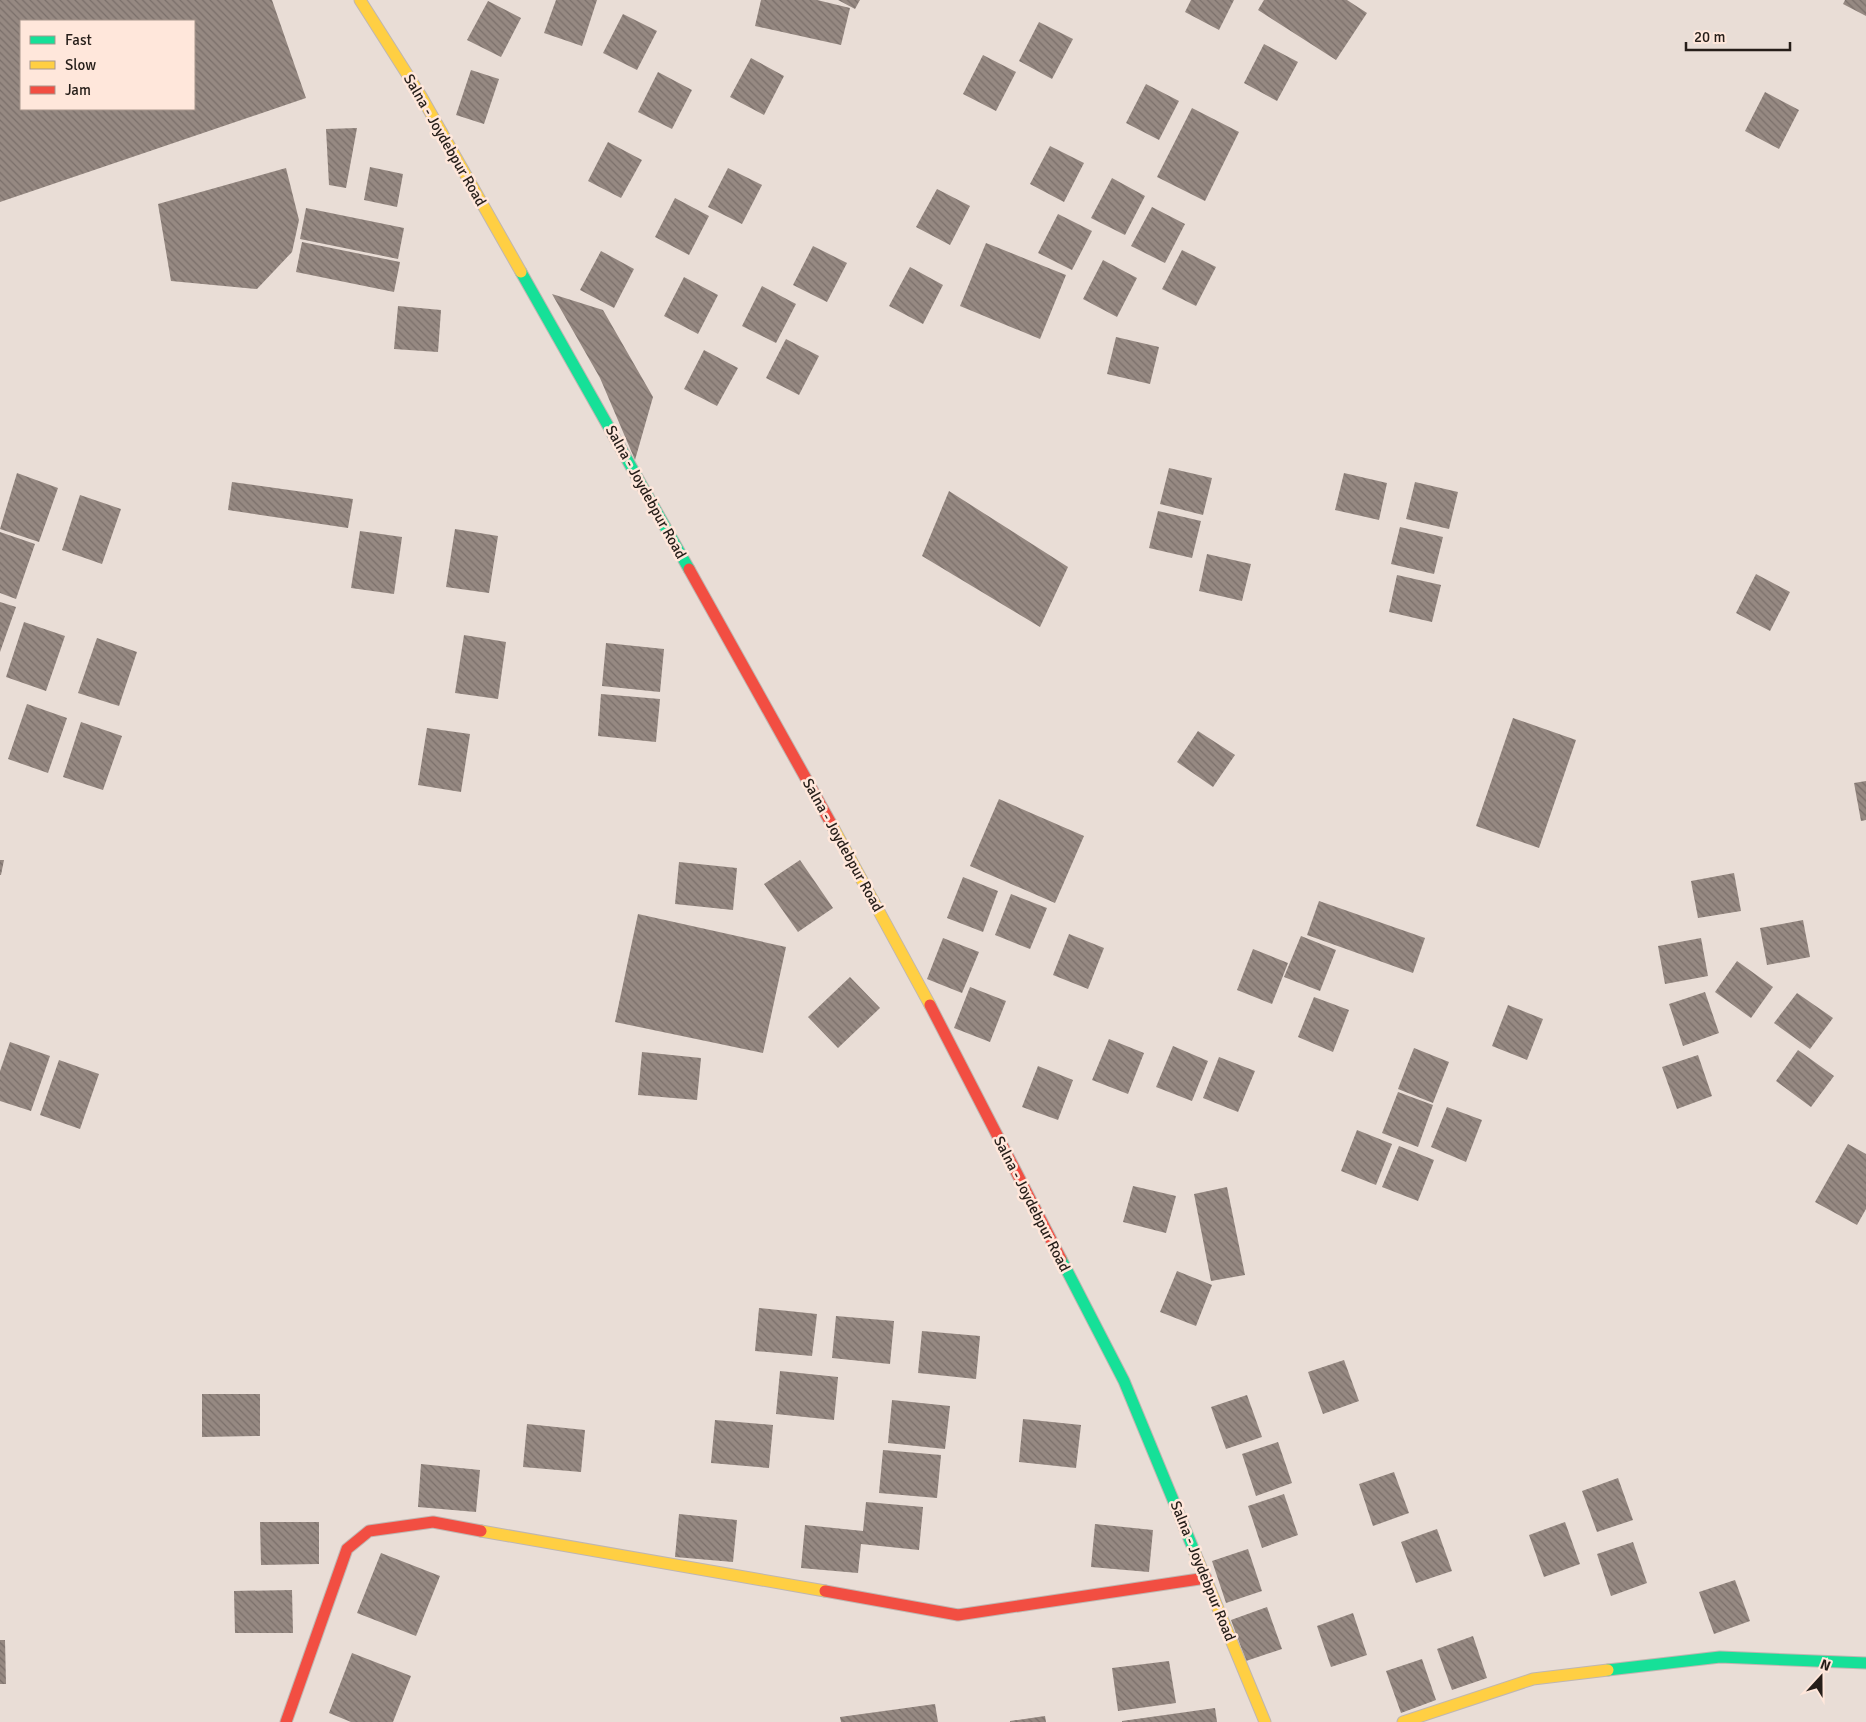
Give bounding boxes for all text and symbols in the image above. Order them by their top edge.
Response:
legend [20,20,195,110]
scale bar [1686,20,1790,52]
text: 20 m [1694,28,1725,46]
text: Fast [65,31,92,49]
text: Slow [65,56,96,74]
street label: Salna - Joydebpur Road [400,71,490,209]
text: Jam [65,81,91,99]
street label: Salna - Joydebpur Road [602,422,690,562]
street label: Salna - Joydebpur Road [799,775,887,915]
street label: Salna - Joydebpur Road [990,1133,1074,1275]
street label: Salna - Joydebpur Road [1167,1498,1239,1644]
north arrow [1796,1652,1846,1702]
text: N [1818,1656,1833,1675]

